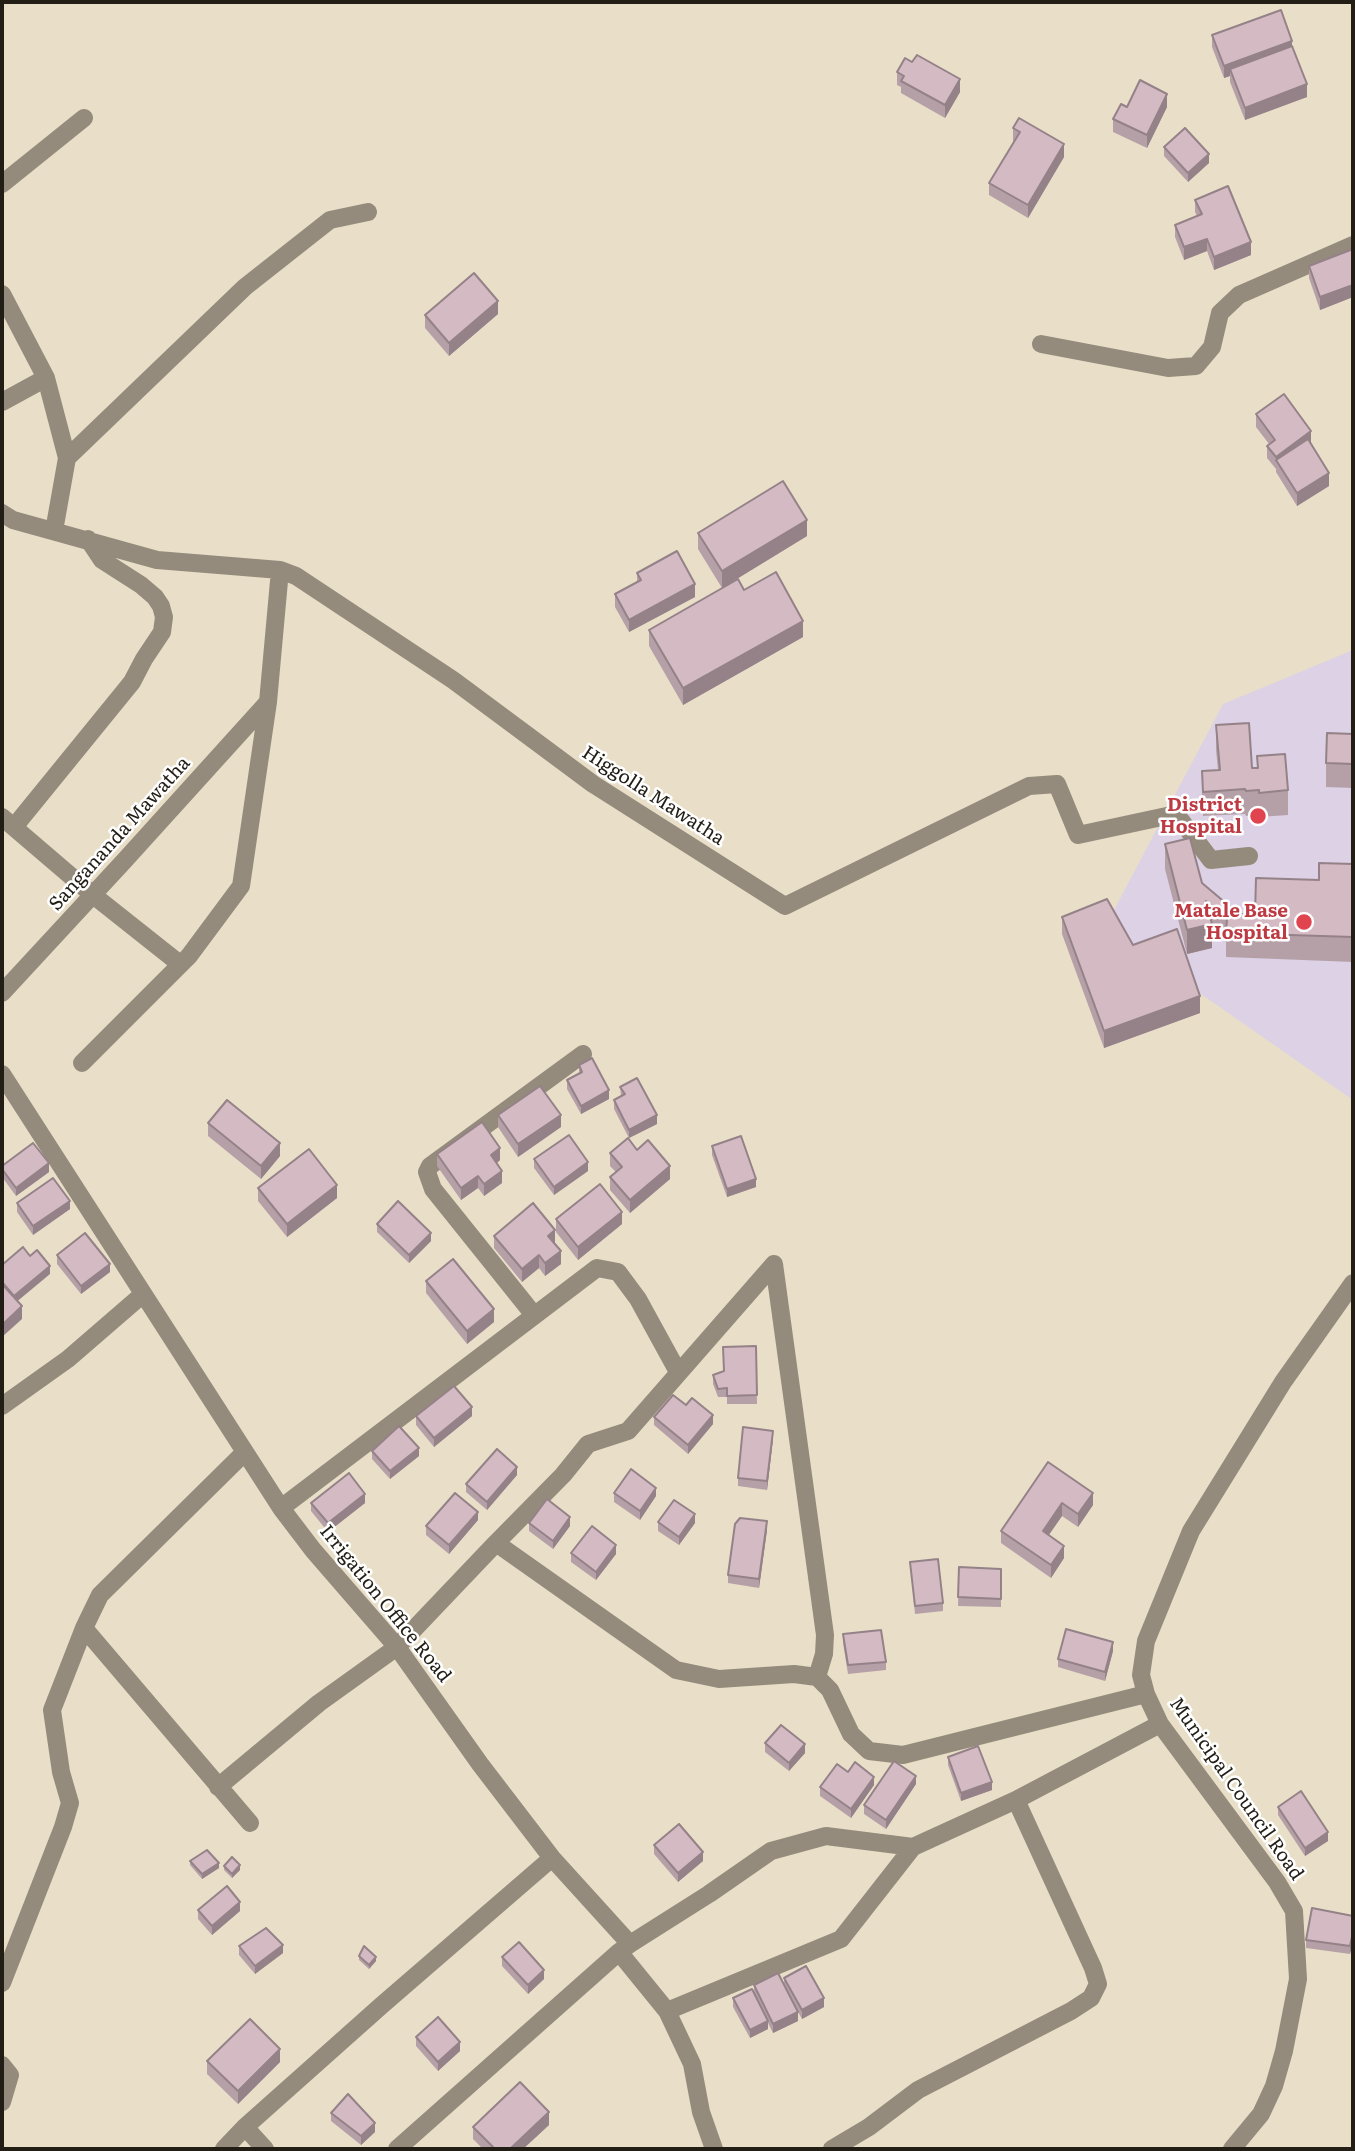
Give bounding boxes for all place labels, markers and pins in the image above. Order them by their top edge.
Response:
place label: District Hospital [1160,794,1242,838]
marker: District Hospital [1248,806,1268,826]
place label: Matale Base Hospital [1174,900,1288,944]
marker: Matale Base Hospital [1294,912,1314,932]

